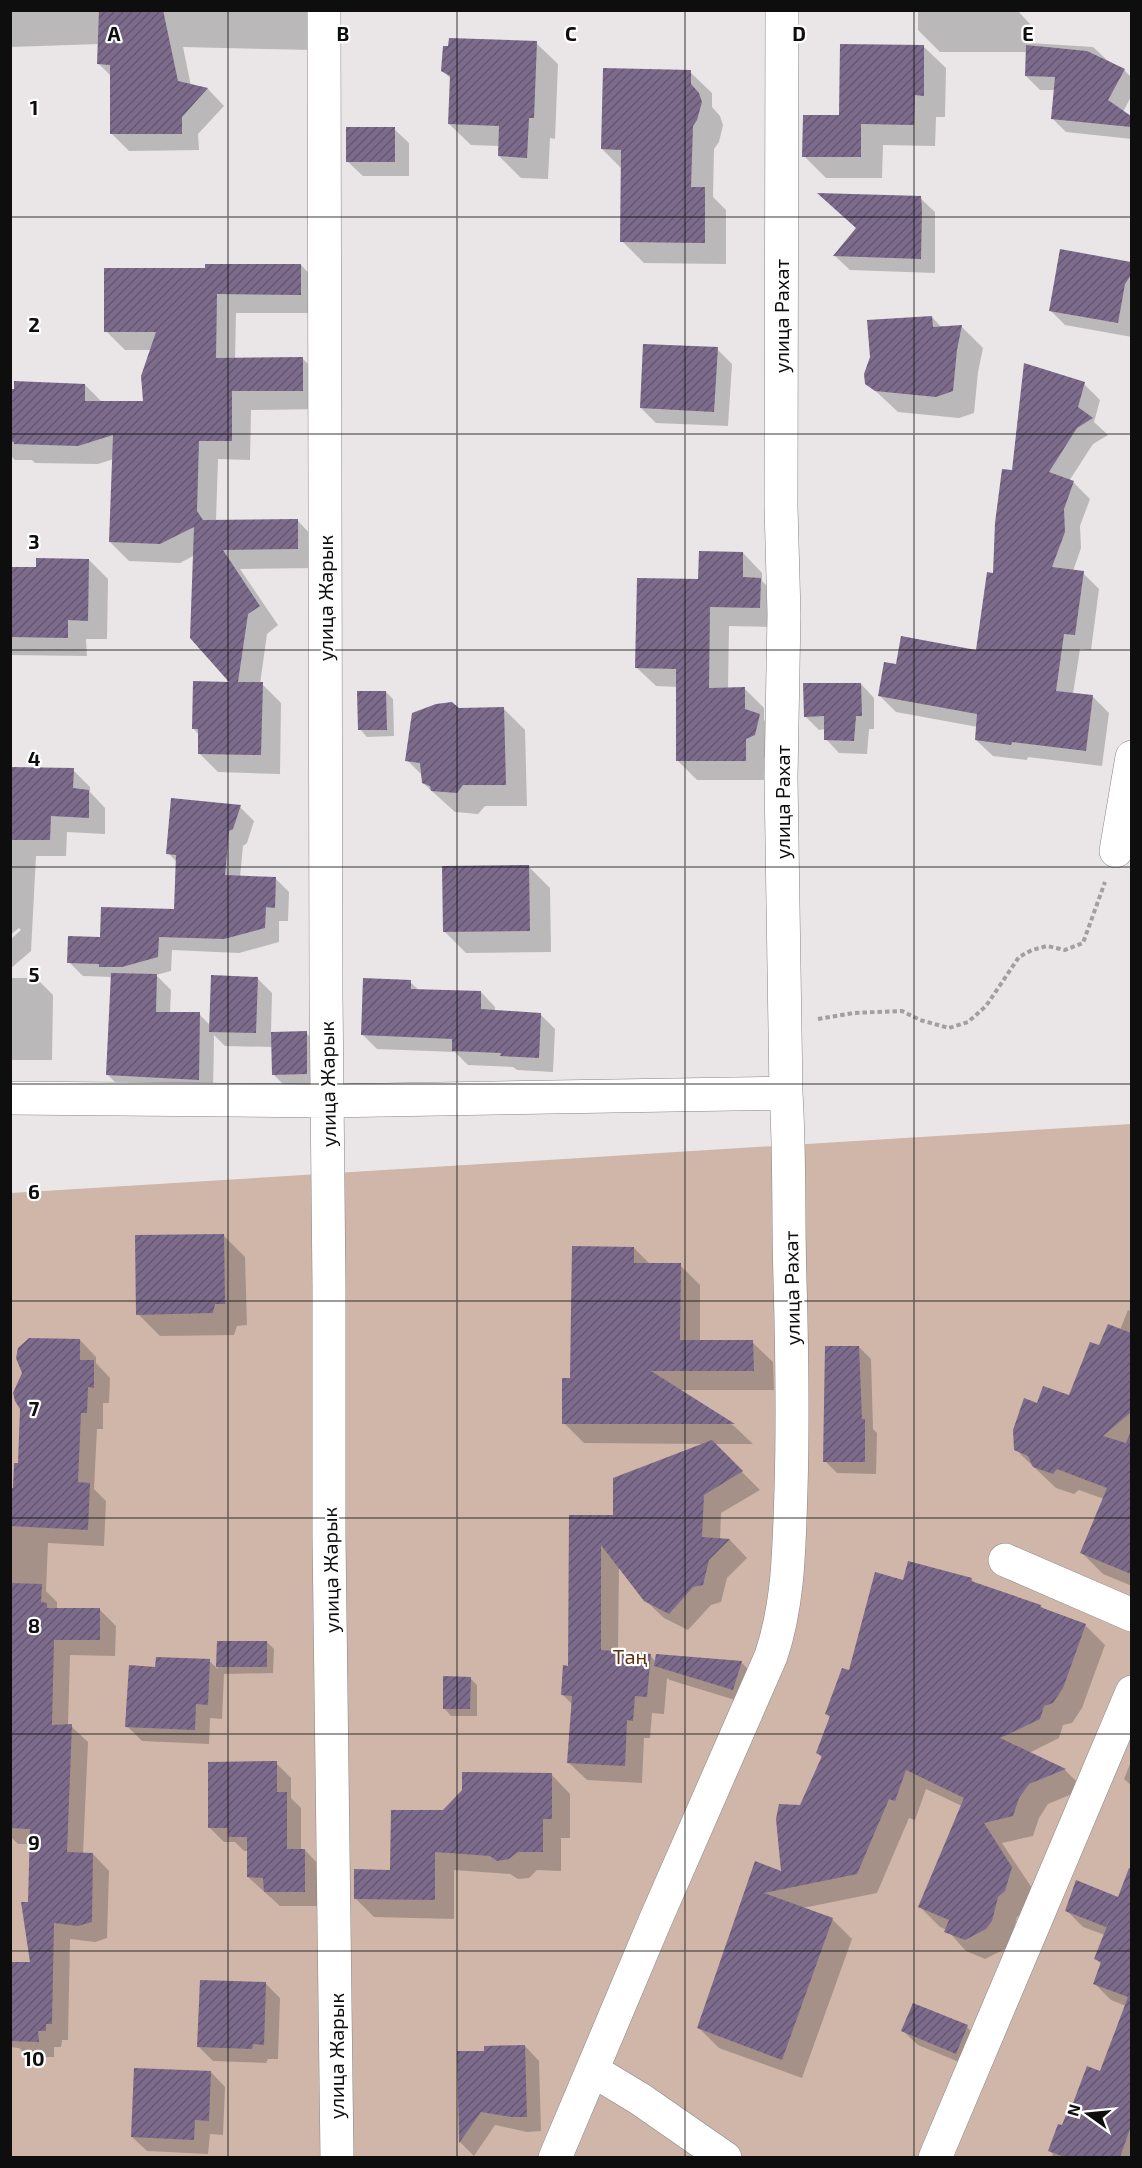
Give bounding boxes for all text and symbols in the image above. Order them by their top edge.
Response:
text: A [107,21,121,45]
text: B [337,21,349,45]
text: C [565,21,577,45]
text: D [792,21,806,45]
text: E [1022,21,1034,45]
text: 1 [30,95,38,119]
street label: улица Рахат [769,258,794,373]
text: 2 [28,312,40,336]
text: 3 [28,529,40,553]
street label: улица Жарык [313,535,338,661]
street label: улица Рахат [770,744,795,859]
text: 4 [28,746,41,770]
text: 5 [28,962,40,986]
street label: улица Жарык [314,1020,341,1147]
text: 6 [28,1179,40,1203]
street label: улица Рахат [778,1230,805,1346]
text: 7 [29,1396,40,1420]
street label: улица Жарык [317,1506,344,1633]
text: 8 [28,1613,40,1637]
park label: Таң [613,1644,647,1668]
text: 9 [28,1830,40,1854]
street label: улица Жарык [324,1993,349,2119]
text: 10 [23,2046,45,2070]
north arrow [1058,2084,1118,2144]
text: N [1062,2102,1084,2118]

